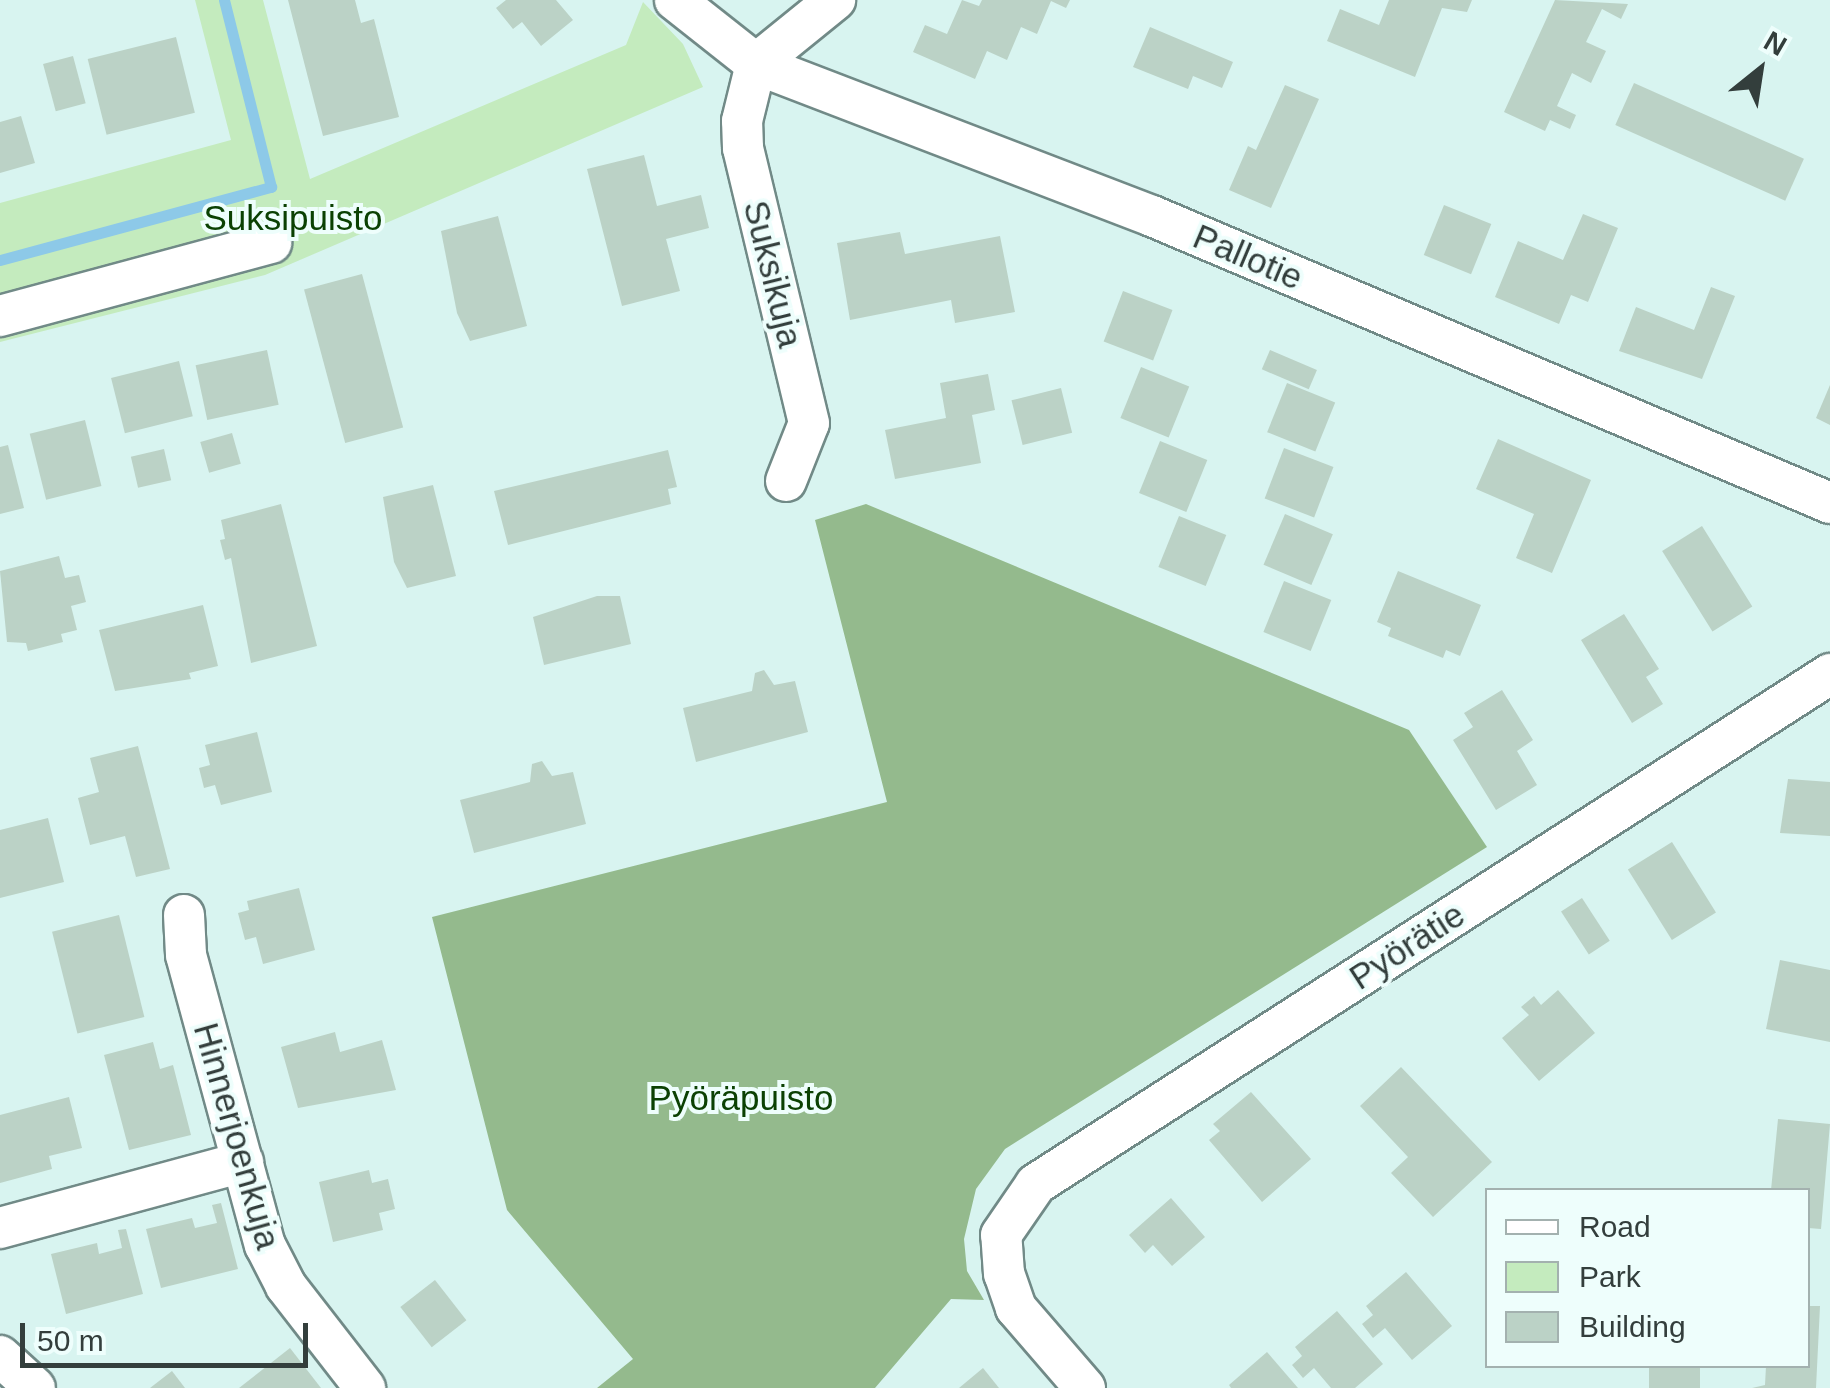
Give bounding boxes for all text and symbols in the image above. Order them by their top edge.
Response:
north arrow [1710,20,1810,120]
text: N [1759,25,1792,62]
street label: Suksikuja [735,196,811,352]
park label: Suksipuisto [204,197,382,239]
street label: Pallotie [1187,215,1309,299]
street label: Pyörätie [1342,893,1472,999]
street label: Hinnerjoenkuja [185,1018,289,1254]
park label: Pyöräpuisto [649,1077,833,1119]
legend [1485,1188,1810,1368]
text: Road [1579,1210,1651,1243]
text: Park [1579,1260,1641,1293]
scale bar [25,1303,312,1365]
text: Building [1579,1310,1686,1343]
text: 50 m [37,1324,104,1357]

